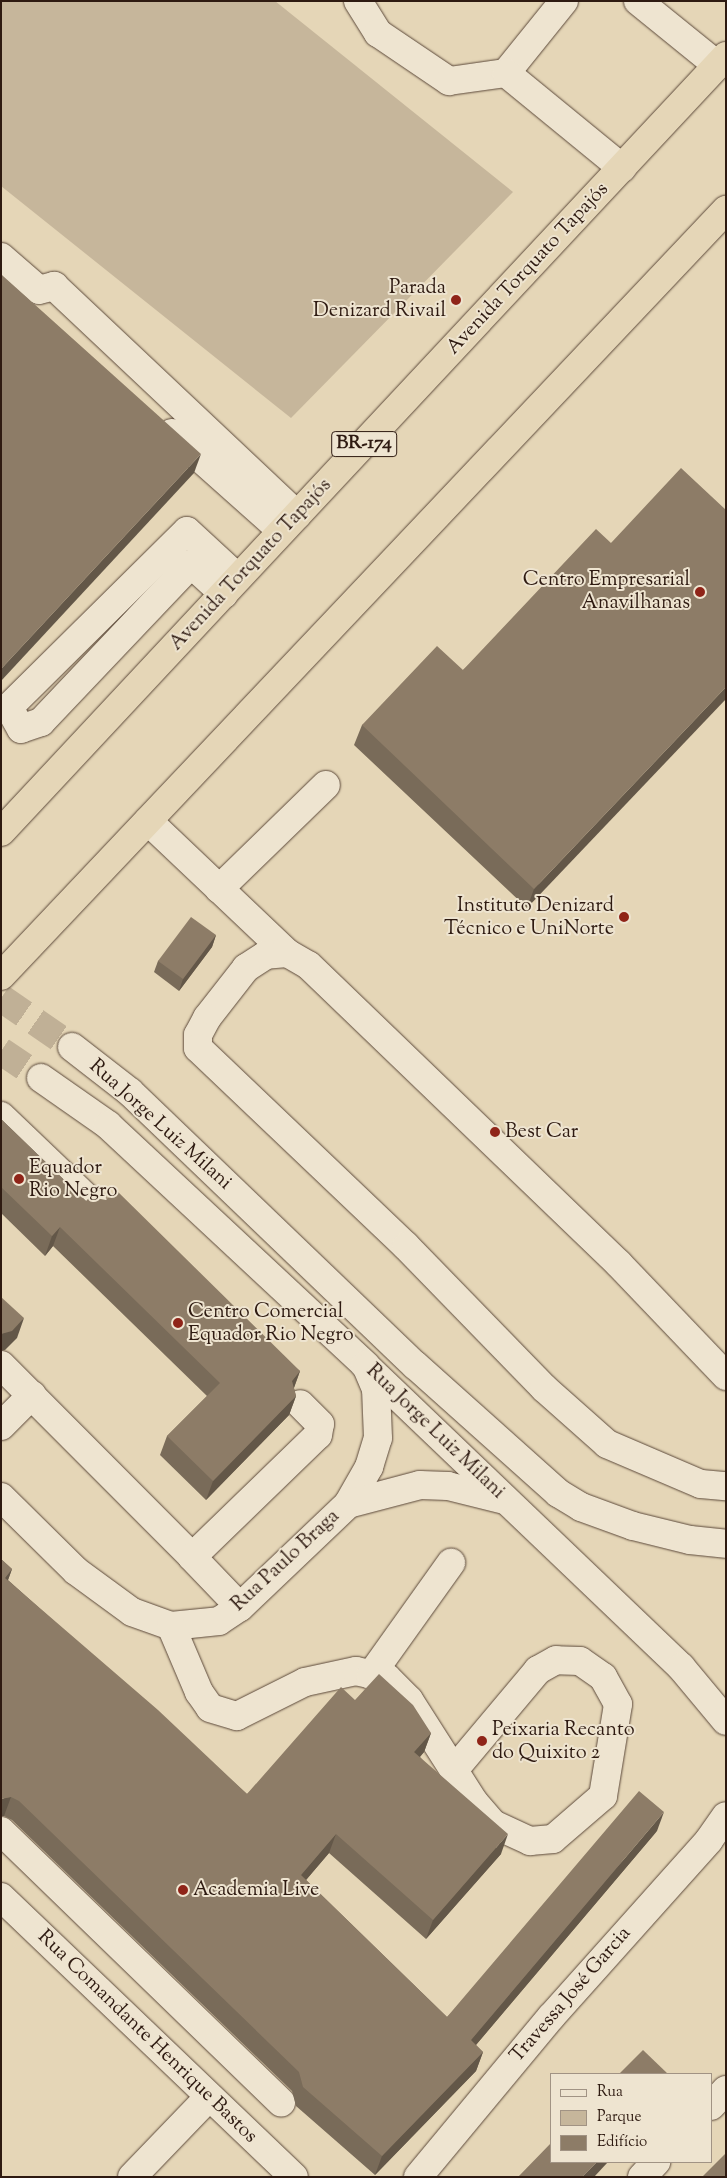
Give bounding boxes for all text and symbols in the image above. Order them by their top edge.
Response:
street label: Avenida Torquato Tapajós [442,178,614,360]
place label: Parada Denizard Rivail [313,276,446,323]
marker: Parada Denizard Rivail [450,294,462,306]
road number: BR-174 [330,428,398,460]
street label: Avenida Torquato Tapajós [165,474,337,656]
place label: Centro Empresarial Anavilhanas [523,568,690,615]
marker: Centro Empresarial Anavilhanas [694,586,706,598]
place label: Instituto Denizard Técnico e UniNorte [444,894,614,941]
marker: Instituto Denizard Técnico e UniNorte [618,911,630,923]
street label: Rua Jorge Luiz Milani [84,1055,236,1195]
place label: Best Car [505,1120,578,1144]
marker: Best Car [489,1126,501,1138]
place label: Equador Rio Negro [29,1156,117,1203]
marker: Equador Rio Negro [13,1173,25,1185]
place label: Centro Comercial Equador Rio Negro [188,1300,354,1347]
marker: Centro Comercial Equador Rio Negro [172,1317,184,1329]
street label: Rua Jorge Luiz Milani [361,1360,509,1504]
street label: Rua Paulo Braga [227,1505,345,1617]
place label: Peixaria Recanto do Quixito 2 [492,1718,635,1765]
marker: Peixaria Recanto do Quixito 2 [476,1735,488,1747]
place label: Academia Live [193,1878,319,1902]
marker: Academia Live [177,1884,189,1896]
street label: Travessa José Garcia [506,1922,636,2068]
street label: Rua Comandante Henrique Bastos [32,1925,262,2149]
legend [550,2073,712,2163]
text: Rua [597,2082,623,2103]
text: Parque [597,2107,641,2128]
text: Edifício [597,2132,647,2153]

